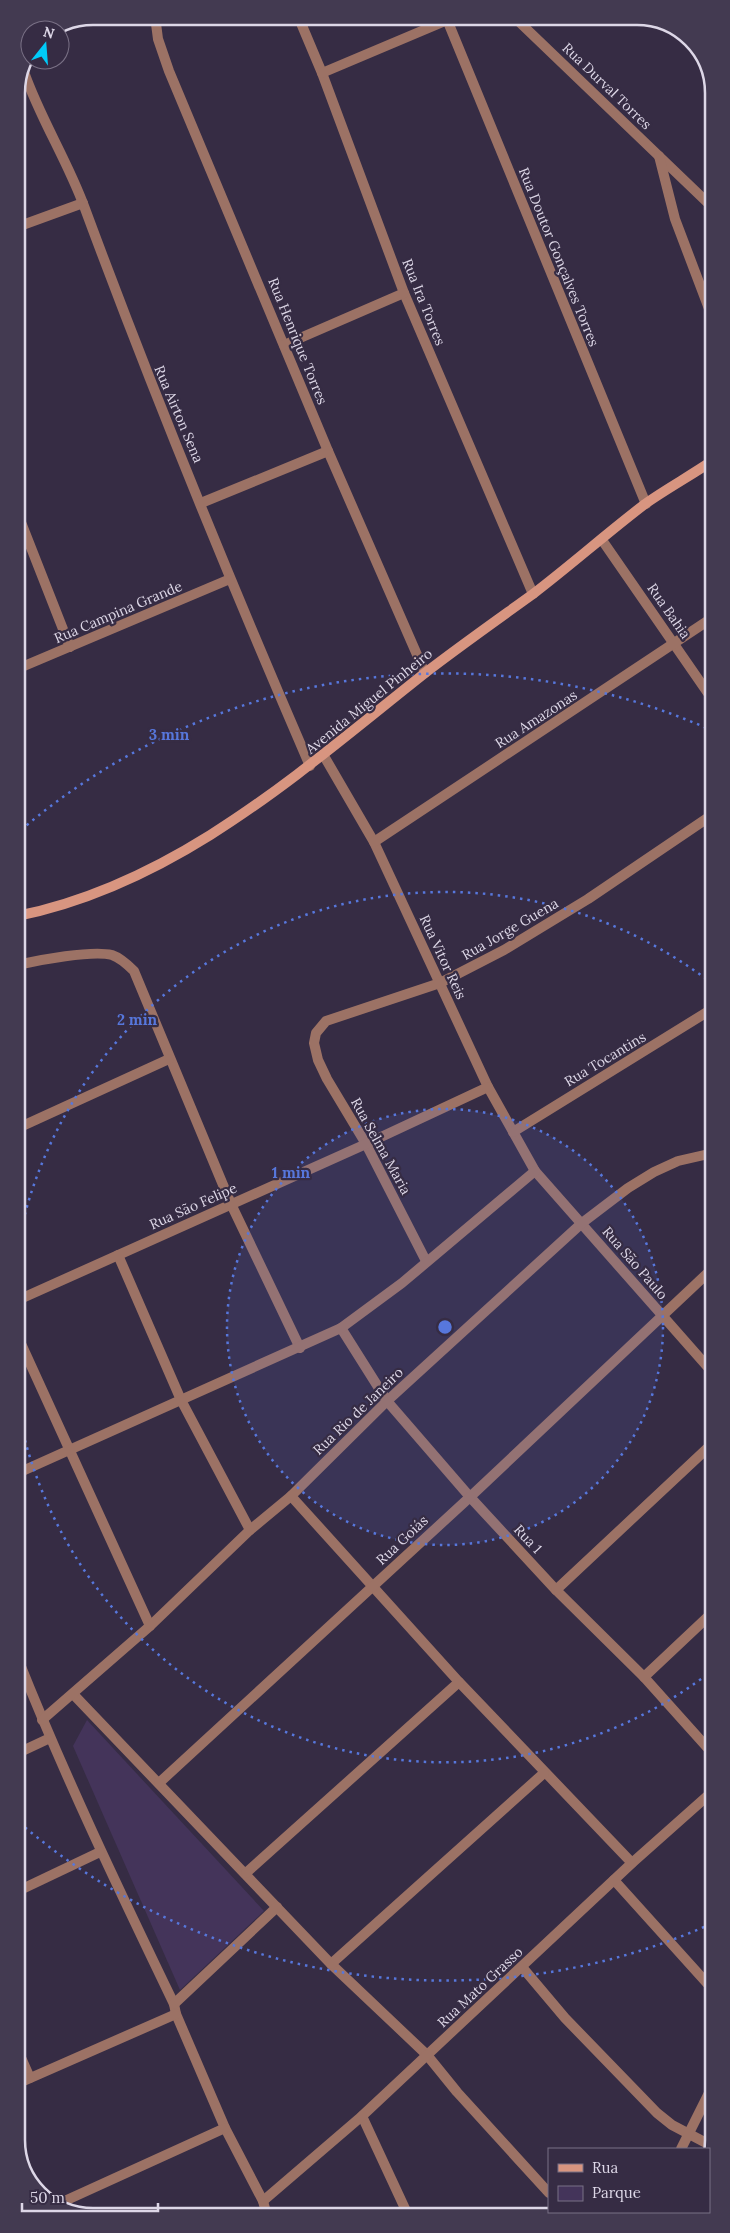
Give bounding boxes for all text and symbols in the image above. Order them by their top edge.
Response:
north arrow [20,20,70,70]
text: N [41,22,57,43]
street label: Rua Durval Torres [559,39,655,133]
street label: Rua Doutor Gonçalves Torres [515,165,603,349]
street label: Rua Ira Torres [398,256,450,348]
street label: Rua Henrique Torres [264,275,332,407]
street label: Rua Airton Sena [150,363,208,465]
street label: Rua Campina Grande [51,577,185,647]
street label: Rua Bahia [643,580,695,642]
street label: Avenida Miguel Pinheiro [301,644,436,758]
street label: Rua Amazonas [492,686,580,752]
text: 3 min [149,725,190,744]
street label: Rua Jorge Guena [458,894,562,964]
street label: Rua Vitor Reis [416,912,470,1002]
text: 2 min [117,1010,158,1029]
street label: Rua Tocantins [561,1028,649,1090]
street label: Rua Selma Maria [347,1094,415,1198]
text: 1 min [272,1163,311,1182]
street label: Rua São Felipe [146,1179,240,1233]
street label: Rua São Paulo [598,1223,672,1303]
centre of rings [436,1318,454,1336]
street label: Rua Rio de Janeiro [309,1363,407,1459]
street label: Rua Goiás [372,1511,432,1569]
street label: Rua 1 [510,1521,546,1557]
street label: Rua Mato Grasso [434,1943,526,2031]
legend [548,2148,710,2213]
text: Rua [592,2158,618,2177]
scale bar [22,2180,159,2212]
text: Parque [592,2183,641,2202]
text: 50 m [30,2188,65,2207]

